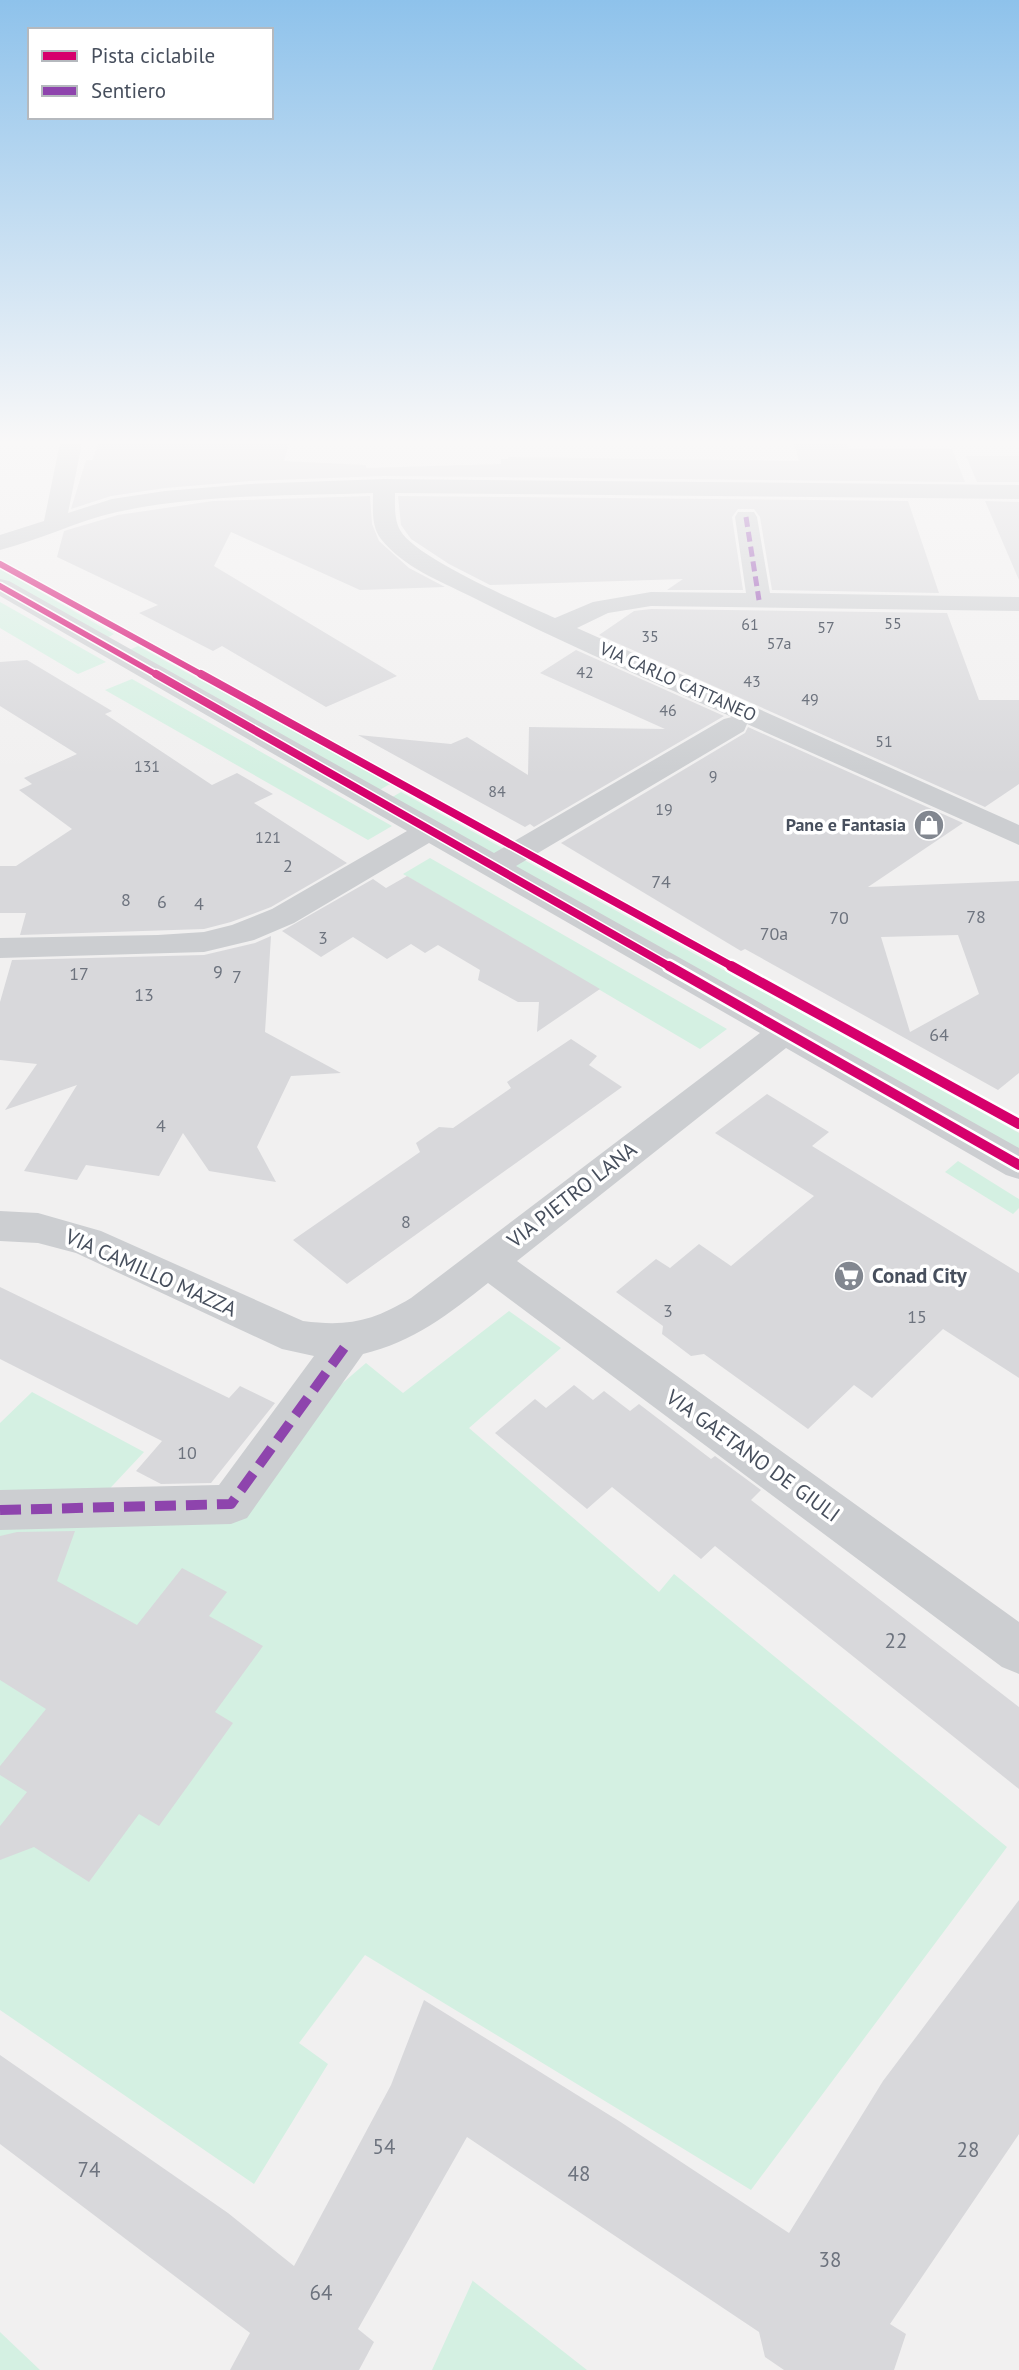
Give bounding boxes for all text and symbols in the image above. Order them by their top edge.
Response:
legend [28,28,273,119]
text: Pista ciclabile [91,42,215,69]
text: Sentiero [91,77,166,104]
house number: 55 [884,613,902,633]
house number: 61 [741,614,759,634]
house number: 57 [817,617,835,637]
house number: 35 [641,626,659,646]
house number: 57a [767,633,791,653]
street label: VIA CARLO CATTANEO [595,636,760,726]
house number: 42 [576,662,594,682]
house number: 43 [743,671,761,691]
house number: 49 [801,689,819,709]
house number: 46 [659,700,677,720]
house number: 51 [875,731,893,751]
house number: 131 [134,756,160,776]
house number: 9 [709,766,717,786]
house number: 84 [488,781,506,801]
house number: 19 [655,799,673,819]
shop icon: Pane e Fantasia [912,808,946,842]
place label: Pane e Fantasia [786,813,906,836]
house number: 121 [255,827,281,847]
house number: 2 [283,854,293,877]
house number: 74 [651,870,671,893]
house number: 8 [121,888,131,911]
house number: 6 [157,890,167,913]
house number: 4 [194,892,204,915]
house number: 78 [966,905,986,928]
house number: 70 [829,906,849,929]
house number: 70a [760,922,788,945]
house number: 3 [318,926,328,949]
house number: 9 [213,960,223,983]
house number: 17 [69,962,89,985]
house number: 7 [232,965,242,988]
house number: 13 [134,983,154,1006]
house number: 64 [929,1023,949,1046]
house number: 4 [156,1114,166,1137]
street label: VIA PIETRO LANA [501,1135,642,1254]
house number: 8 [401,1210,411,1233]
street label: VIA CAMILLO MAZZA [60,1222,242,1323]
supermarket icon: Conad City [832,1259,866,1293]
place label: Conad City [872,1262,968,1289]
house number: 3 [663,1299,673,1322]
house number: 15 [907,1305,927,1328]
street label: VIA GAETANO DE GIULI [660,1383,845,1528]
house number: 10 [177,1441,197,1464]
house number: 22 [885,1627,907,1654]
house number: 54 [373,2133,395,2160]
house number: 28 [957,2136,979,2163]
house number: 74 [78,2156,100,2183]
house number: 48 [568,2160,590,2187]
house number: 38 [819,2246,841,2273]
house number: 64 [310,2279,332,2306]

